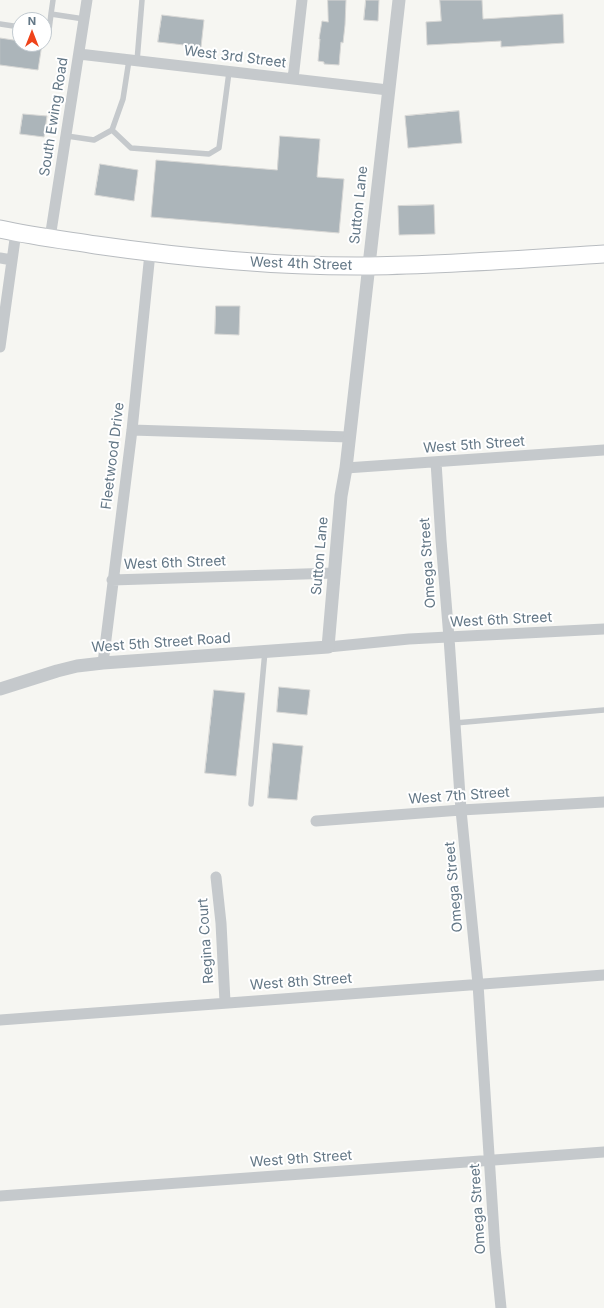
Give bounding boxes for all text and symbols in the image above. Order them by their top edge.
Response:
north arrow [12,12,52,52]
text: N [28,14,36,28]
street label: West 3rd Street [183,42,287,72]
street label: South Ewing Road [36,56,72,178]
street label: Sutton Lane [347,165,371,245]
street label: West 4th Street [249,254,353,274]
street label: Fleetwood Drive [98,401,128,511]
street label: West 5th Street [423,433,525,457]
street label: Sutton Lane [308,516,332,596]
street label: Omega Street [416,517,440,609]
street label: West 6th Street [124,553,226,573]
street label: West 6th Street [450,609,552,631]
street label: West 5th Street Road [91,630,231,656]
street label: West 7th Street [408,784,510,808]
street label: Omega Street [442,841,466,933]
street label: Regina Court [195,898,217,984]
street label: West 8th Street [249,970,353,994]
street label: West 9th Street [249,1147,353,1171]
street label: Omega Street [466,1163,490,1255]

